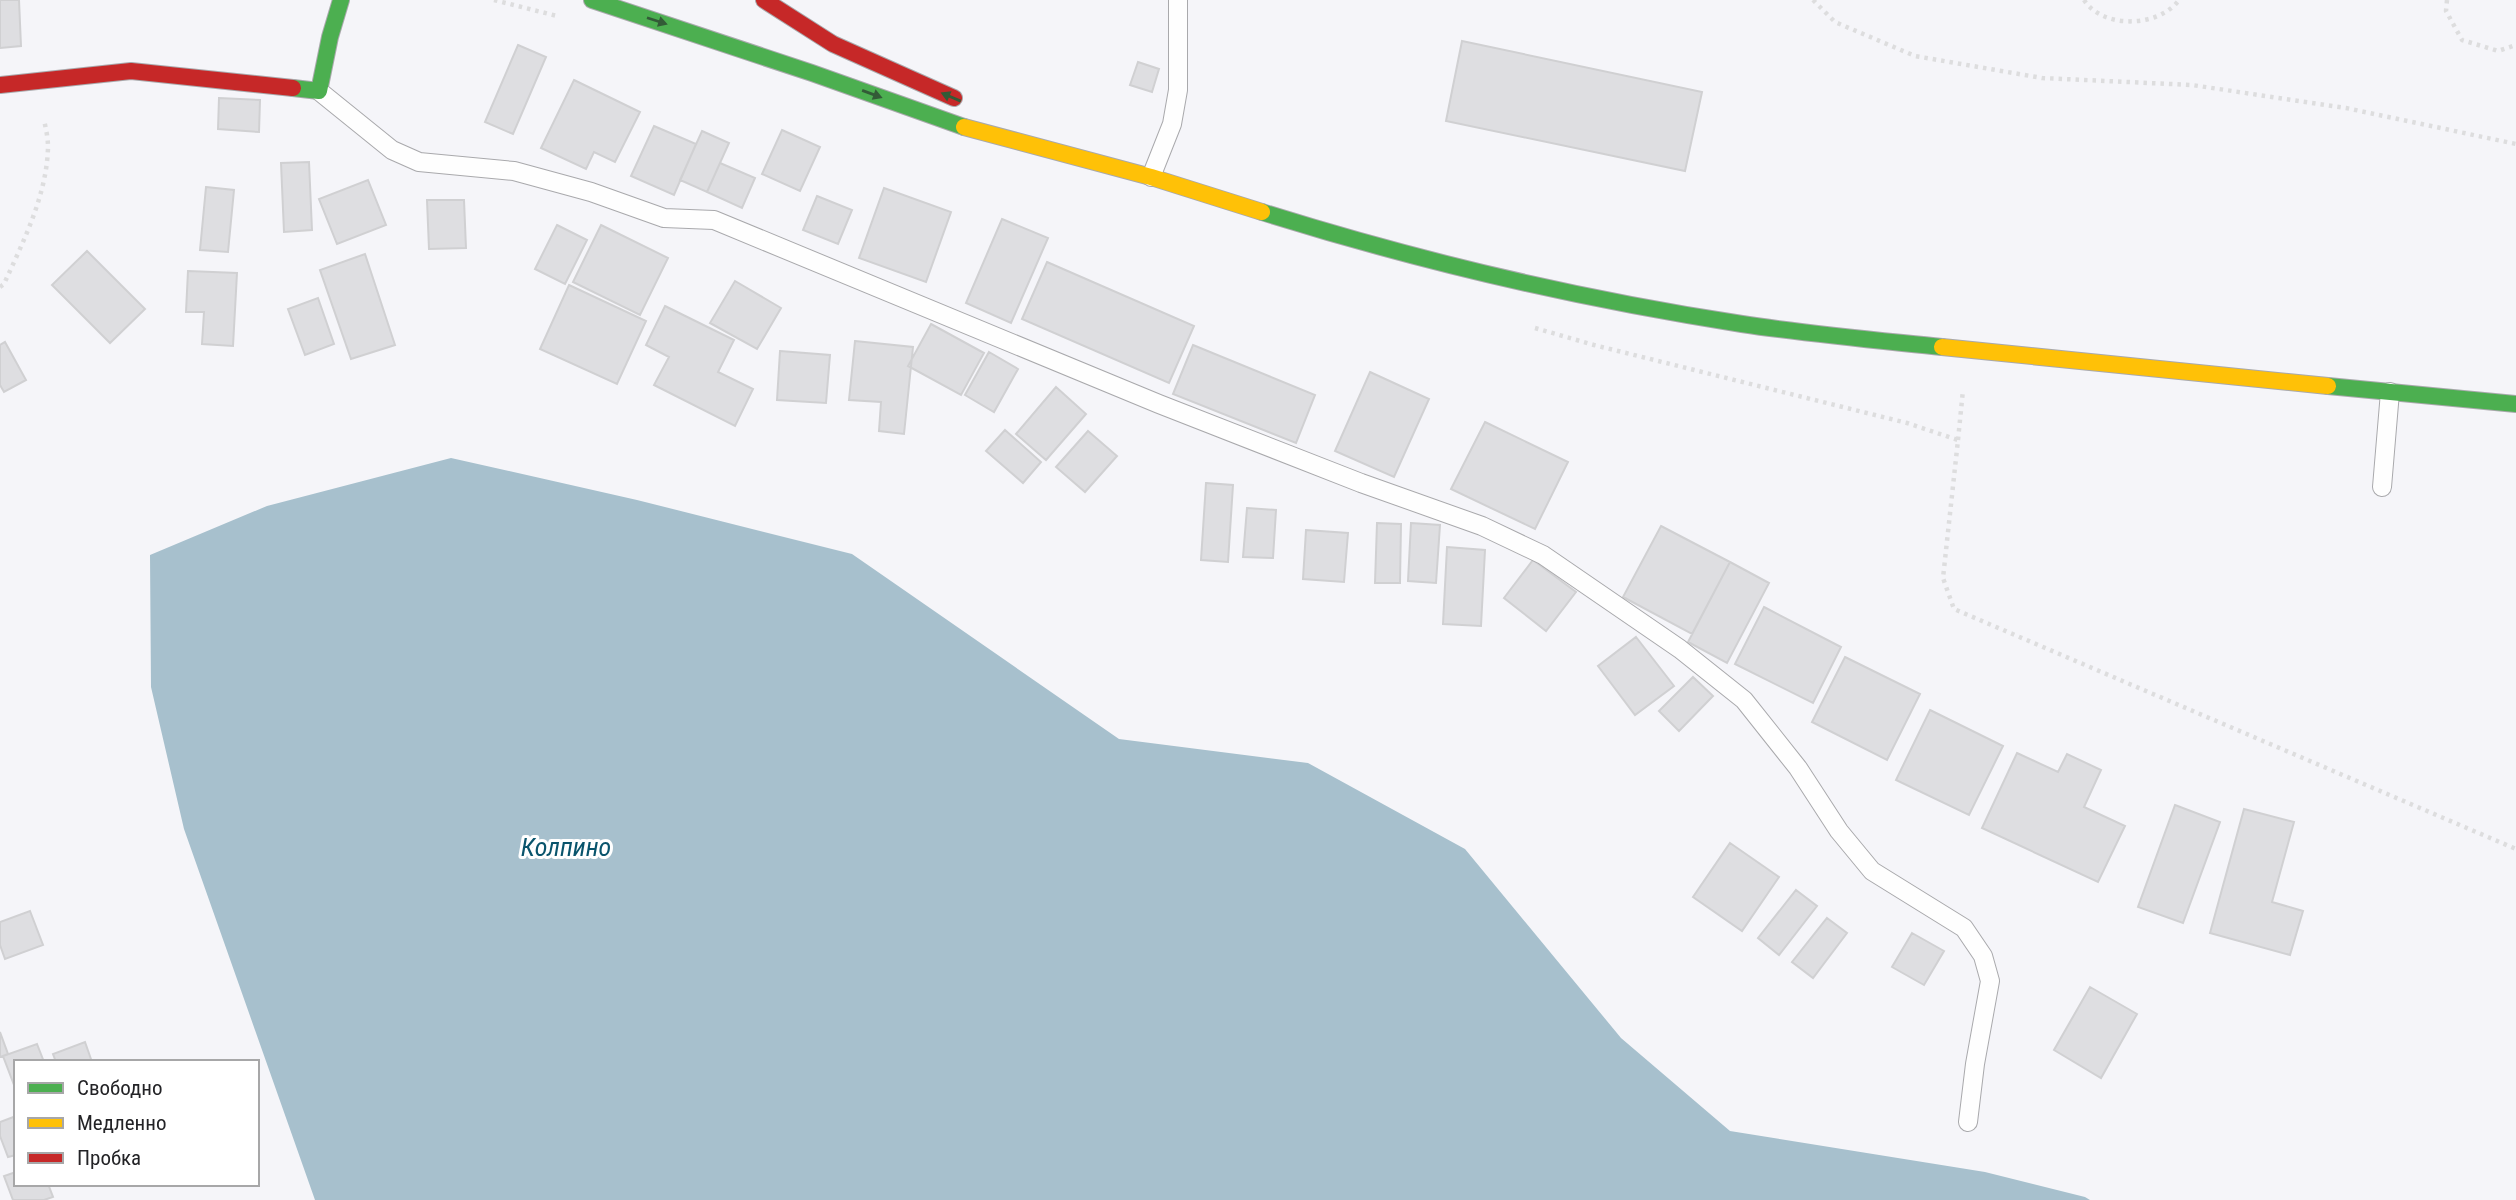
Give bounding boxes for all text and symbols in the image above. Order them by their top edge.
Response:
one-way arrow [646,17,667,27]
one-way arrow [862,89,883,100]
one-way arrow [941,91,961,103]
water label: Колпино [521,832,611,862]
legend [14,1060,259,1186]
text: Свободно [77,1076,163,1100]
text: Медленно [77,1111,166,1135]
text: Пробка [77,1146,141,1170]

